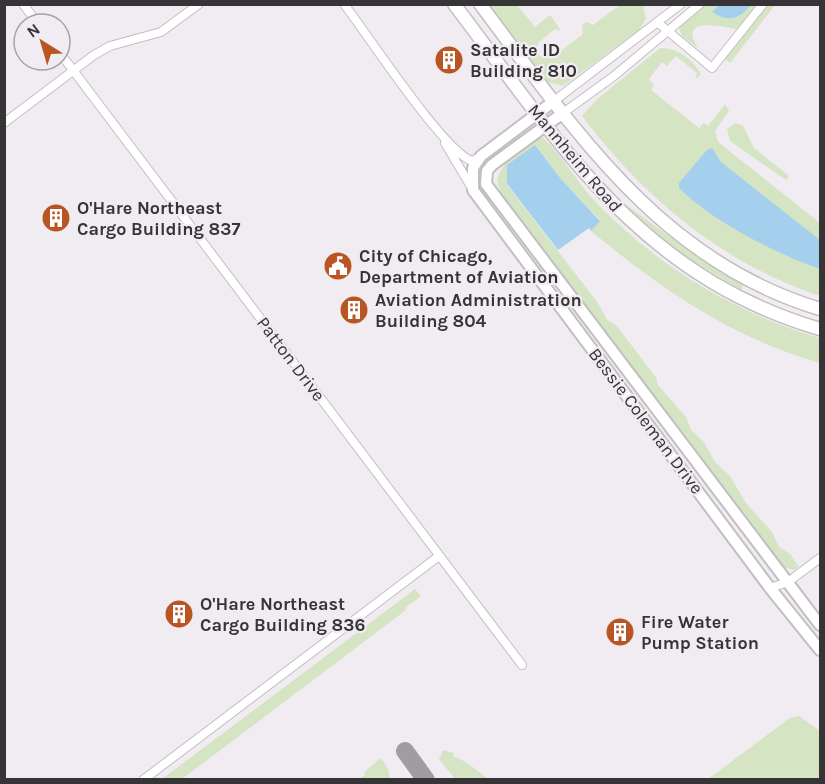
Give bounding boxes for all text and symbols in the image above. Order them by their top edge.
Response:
north arrow [12,12,72,72]
text: N [23,19,44,41]
place label: Satalite ID Building 810 [470,39,577,82]
building icon: Satalite ID Building 810 [433,44,465,76]
street label: Mannheim Road [523,99,627,217]
place label: O'Hare Northeast Cargo Building 837 [77,197,240,240]
building icon: O'Hare Northeast Cargo Building 837 [40,202,72,234]
place label: City of Chicago, Department of Aviation [359,245,559,288]
public building icon: City of Chicago, Department of Aviation [322,250,354,282]
place label: Aviation Administration Building 804 [375,289,582,332]
building icon: Aviation Administration Building 804 [338,294,370,326]
street label: Patton Drive [252,312,330,406]
street label: Bessie Coleman Drive [584,344,708,498]
place label: O'Hare Northeast Cargo Building 836 [200,593,365,636]
building icon: O'Hare Northeast Cargo Building 836 [163,598,195,630]
place label: Fire Water Pump Station [641,611,759,654]
building icon: Fire Water Pump Station [604,616,636,648]

